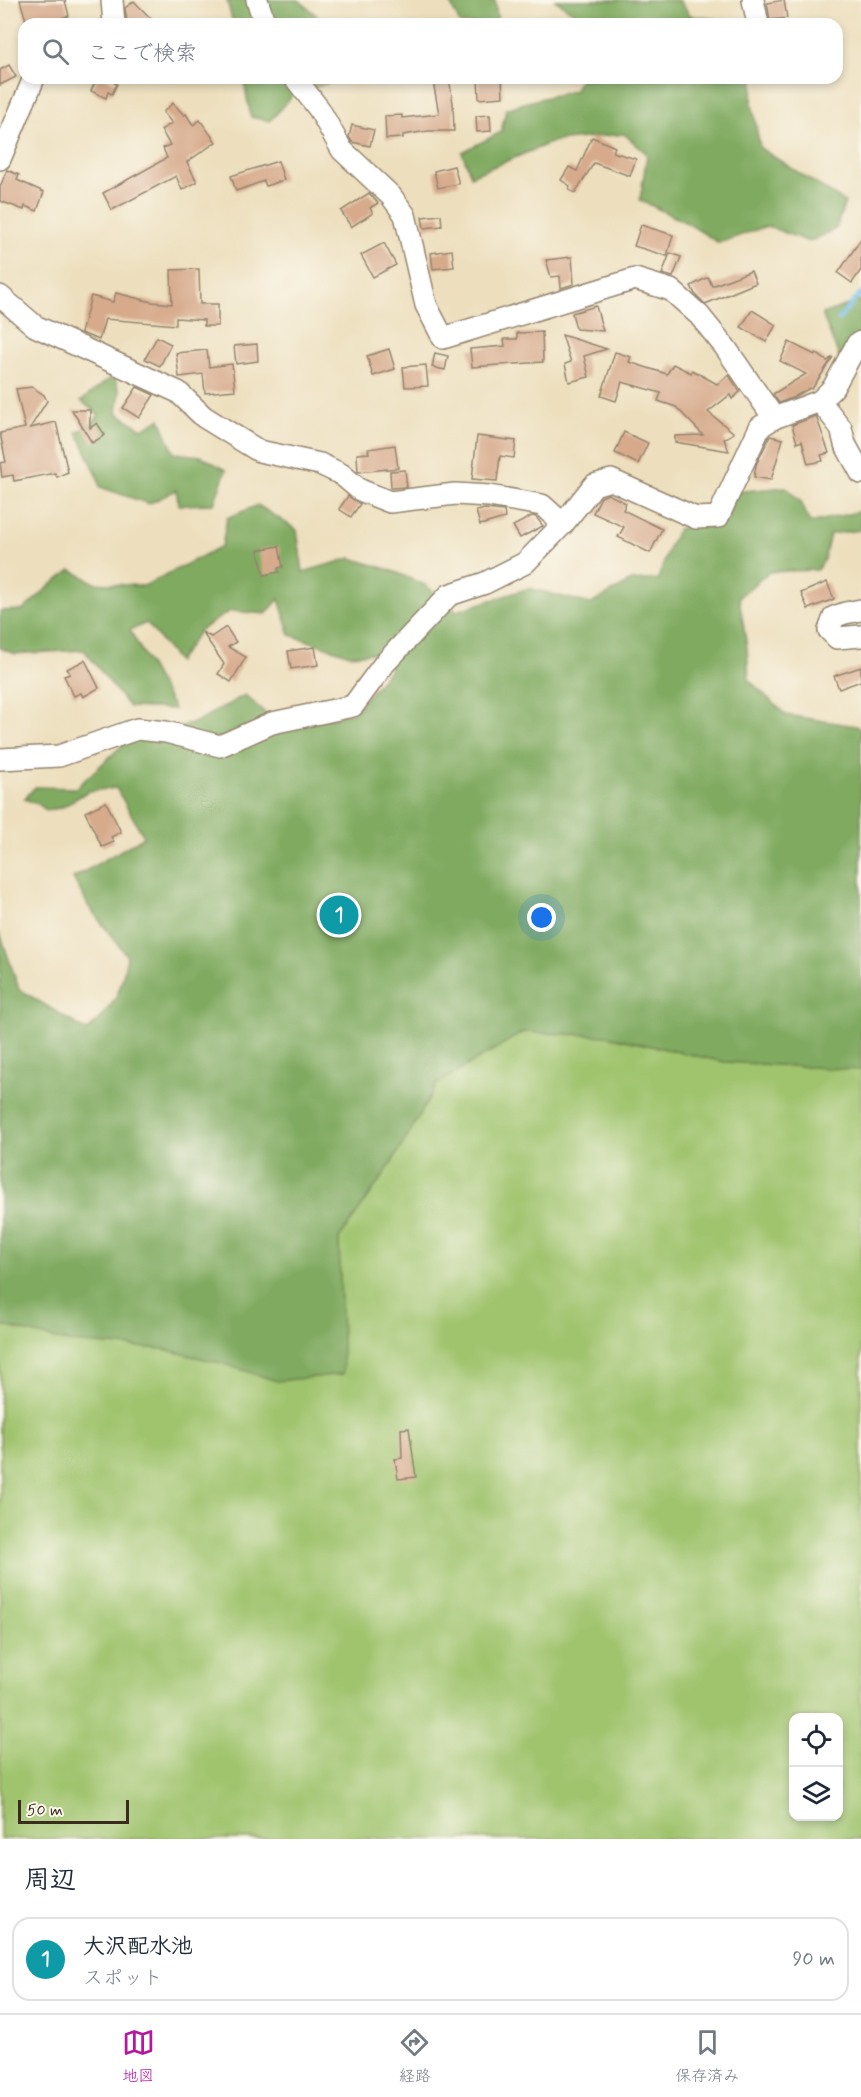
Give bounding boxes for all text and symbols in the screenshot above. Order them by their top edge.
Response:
search box [18,18,843,84]
icon: search [39,35,72,68]
text: ここで検索 [87,40,197,68]
pin: 1 [320,892,358,938]
your location [527,903,556,932]
map controls [789,1713,843,1821]
button: locate [789,1713,843,1767]
button: layers [789,1767,843,1821]
scale bar [18,1797,129,1824]
text: 50 m [27,1800,63,1821]
text: 周辺 [24,1864,76,1898]
text: 大沢配水池 [83,1933,193,1961]
text: 1 [41,1946,50,1973]
text: 90 m [792,1946,835,1973]
text: スポット [83,1965,163,1992]
tab: 地図 [122,2026,155,2087]
tab: 経路 [398,2026,431,2087]
tab: 保存済み [675,2026,739,2087]

